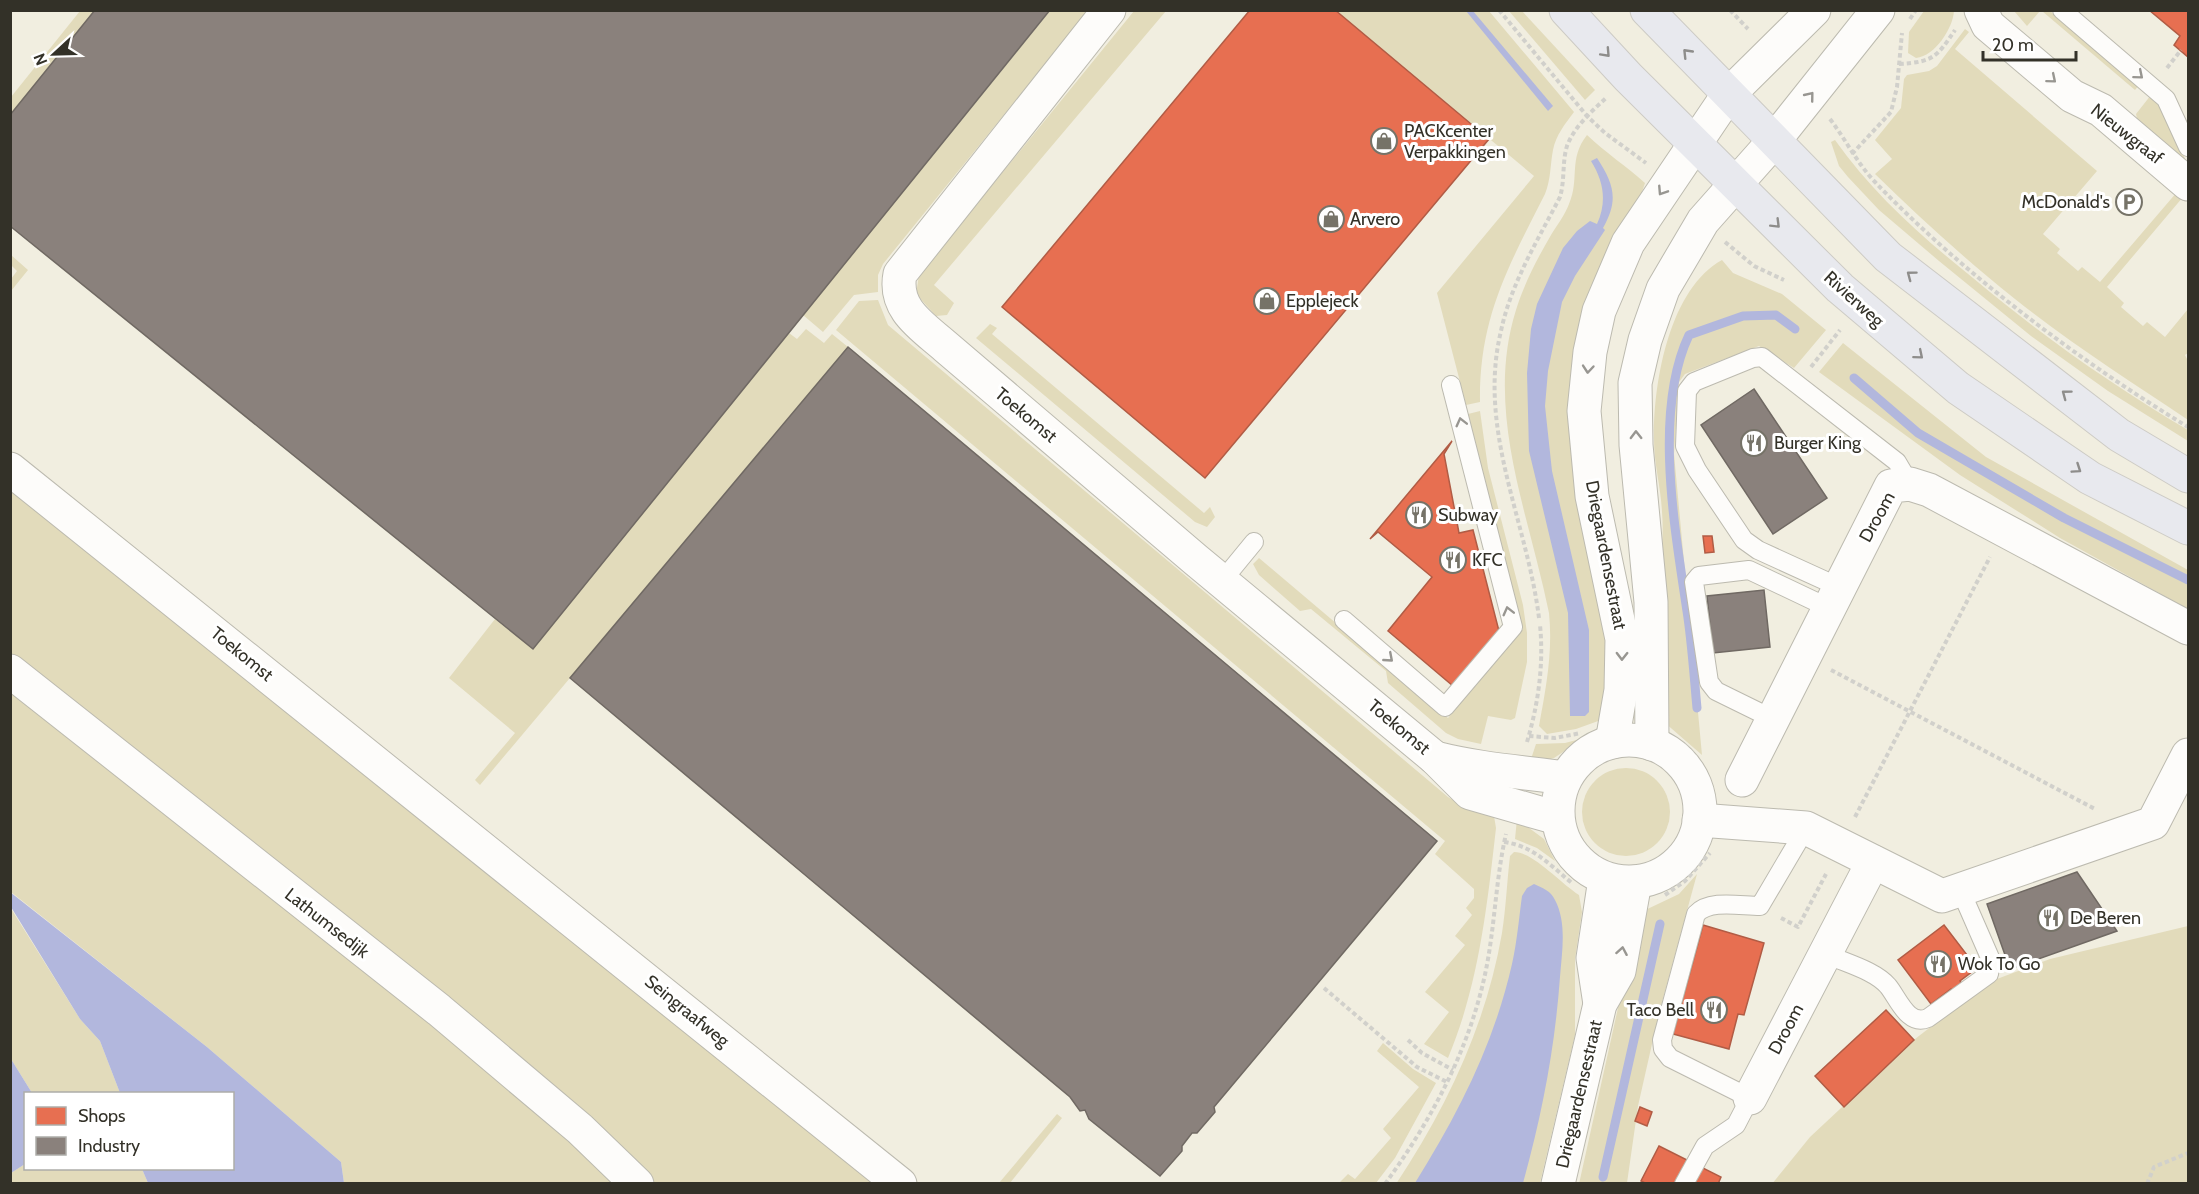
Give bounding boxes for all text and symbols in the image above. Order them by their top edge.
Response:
north arrow [24,24,84,84]
scale bar [1983,24,2076,62]
text: 20 m [1992,34,2034,56]
one-way arrow [1599,47,1610,57]
one-way arrow [1684,50,1695,61]
text: N [30,51,51,68]
one-way arrow [2132,68,2143,79]
one-way arrow [2045,72,2056,83]
one-way arrow [1802,92,1813,103]
street label: Nieuwgraaf [2086,99,2168,169]
place label: PACKcenter Verpakkingen [1404,120,1506,163]
shop icon: PACKcenter Verpakkingen [1369,126,1399,156]
one-way arrow [1658,184,1669,195]
parking icon: McDonald's [2114,187,2144,217]
place label: McDonald's [2022,191,2110,213]
shop icon: Arvero [1316,204,1346,234]
place label: Arvero [1350,208,1400,230]
one-way arrow [1768,216,1779,227]
street label: Rivierweg [1819,266,1889,332]
one-way arrow [1907,272,1918,283]
shop icon: Epplejeck [1252,286,1282,316]
place label: Epplejeck [1286,290,1359,312]
one-way arrow [1912,348,1923,359]
one-way arrow [1582,364,1595,373]
street label: Toekomst [991,383,1061,447]
one-way arrow [2062,390,2073,401]
one-way arrow [1455,417,1468,427]
restaurant icon: Burger King [1739,428,1769,458]
one-way arrow [1629,431,1642,440]
place label: Burger King [1774,432,1862,454]
one-way arrow [2071,462,2082,473]
street label: Driegaardensestraat [1581,479,1631,631]
street label: Droom [1854,488,1900,546]
restaurant icon: Subway [1404,500,1434,530]
place label: Subway [1438,504,1498,526]
restaurant icon: KFC [1438,545,1468,575]
place label: KFC [1472,549,1503,571]
one-way arrow [1503,606,1516,616]
street label: Toekomst [206,622,278,686]
one-way arrow [1382,651,1393,662]
one-way arrow [1616,652,1628,661]
street label: Toekomst [1364,695,1434,759]
street label: Lathumsedijk [280,883,374,963]
restaurant icon: De Beren [2036,903,2066,933]
place label: De Beren [2070,907,2141,929]
one-way arrow [1615,946,1628,956]
restaurant icon: Wok To Go [1923,949,1953,979]
place label: Wok To Go [1958,953,2040,975]
street label: Seingraafweg [640,970,735,1052]
restaurant icon: Taco Bell [1699,995,1729,1025]
place label: Taco Bell [1626,999,1695,1021]
street label: Droom [1764,1000,1808,1058]
street label: Driegaardensestraat [1551,1018,1607,1170]
legend [24,1092,234,1170]
text: Shops [78,1105,126,1127]
text: Industry [78,1135,140,1157]

